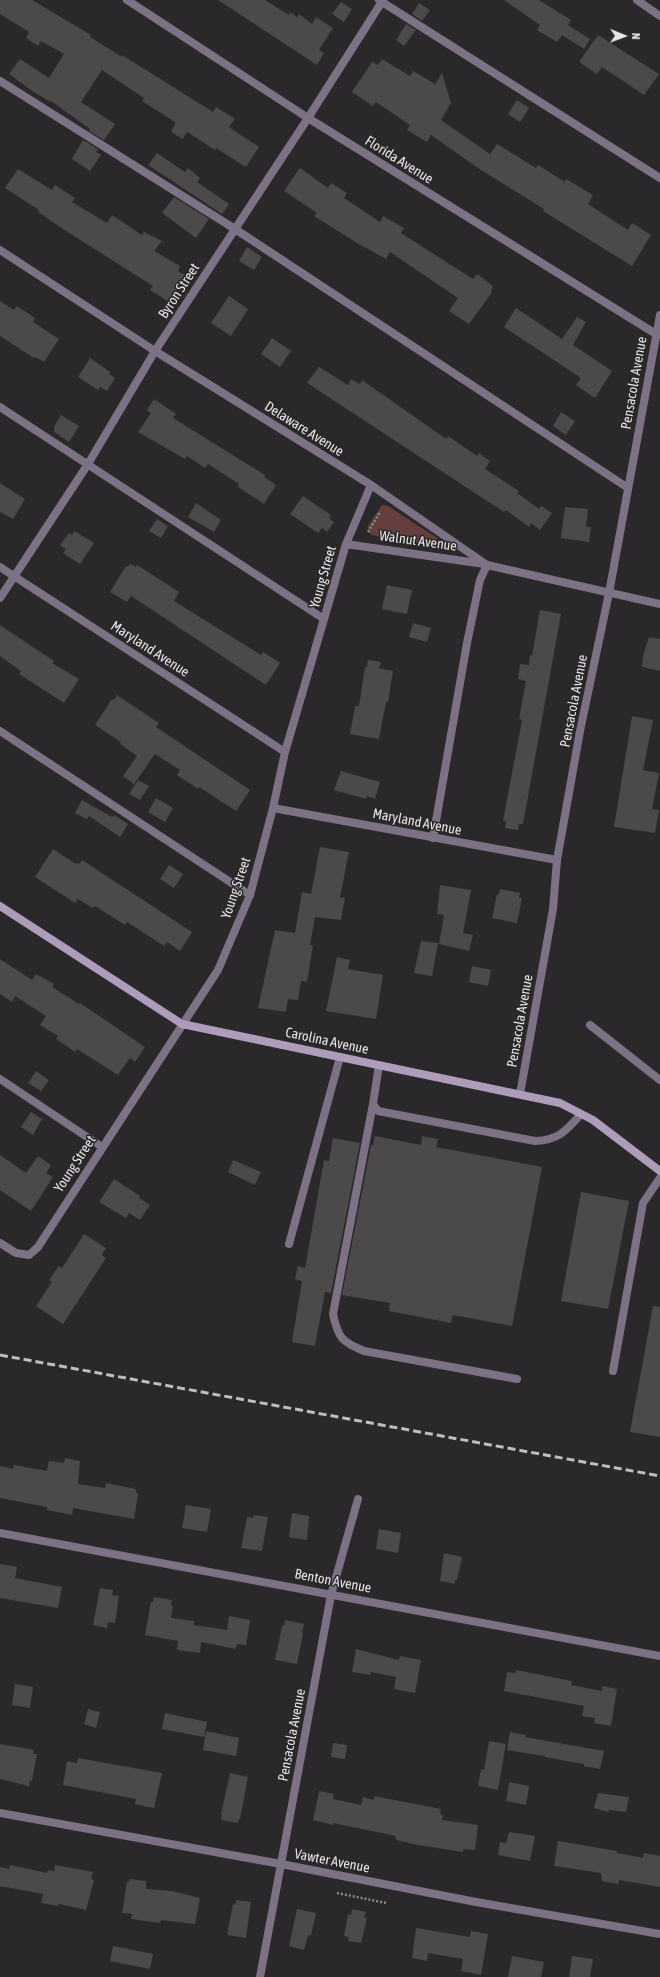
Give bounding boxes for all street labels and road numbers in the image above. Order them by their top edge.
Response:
street label: Florida Avenue [362,132,436,188]
street label: Byron Street [155,260,203,322]
street label: Pensacola Avenue [618,335,650,431]
street label: Delaware Avenue [261,398,347,460]
street label: Walnut Avenue [378,527,458,555]
street label: Young Street [306,544,340,610]
street label: Maryland Avenue [108,617,192,681]
street label: Pensacola Avenue [557,653,591,749]
street label: Maryland Avenue [371,805,463,839]
street label: Young Street [218,855,254,921]
street label: Pensacola Avenue [504,973,536,1069]
street label: Carolina Avenue [284,1024,370,1058]
street label: Young Street [50,1133,100,1195]
street label: Benton Avenue [293,1565,373,1597]
street label: Pensacola Avenue [275,1687,309,1783]
street label: Vawter Avenue [293,1845,371,1877]

